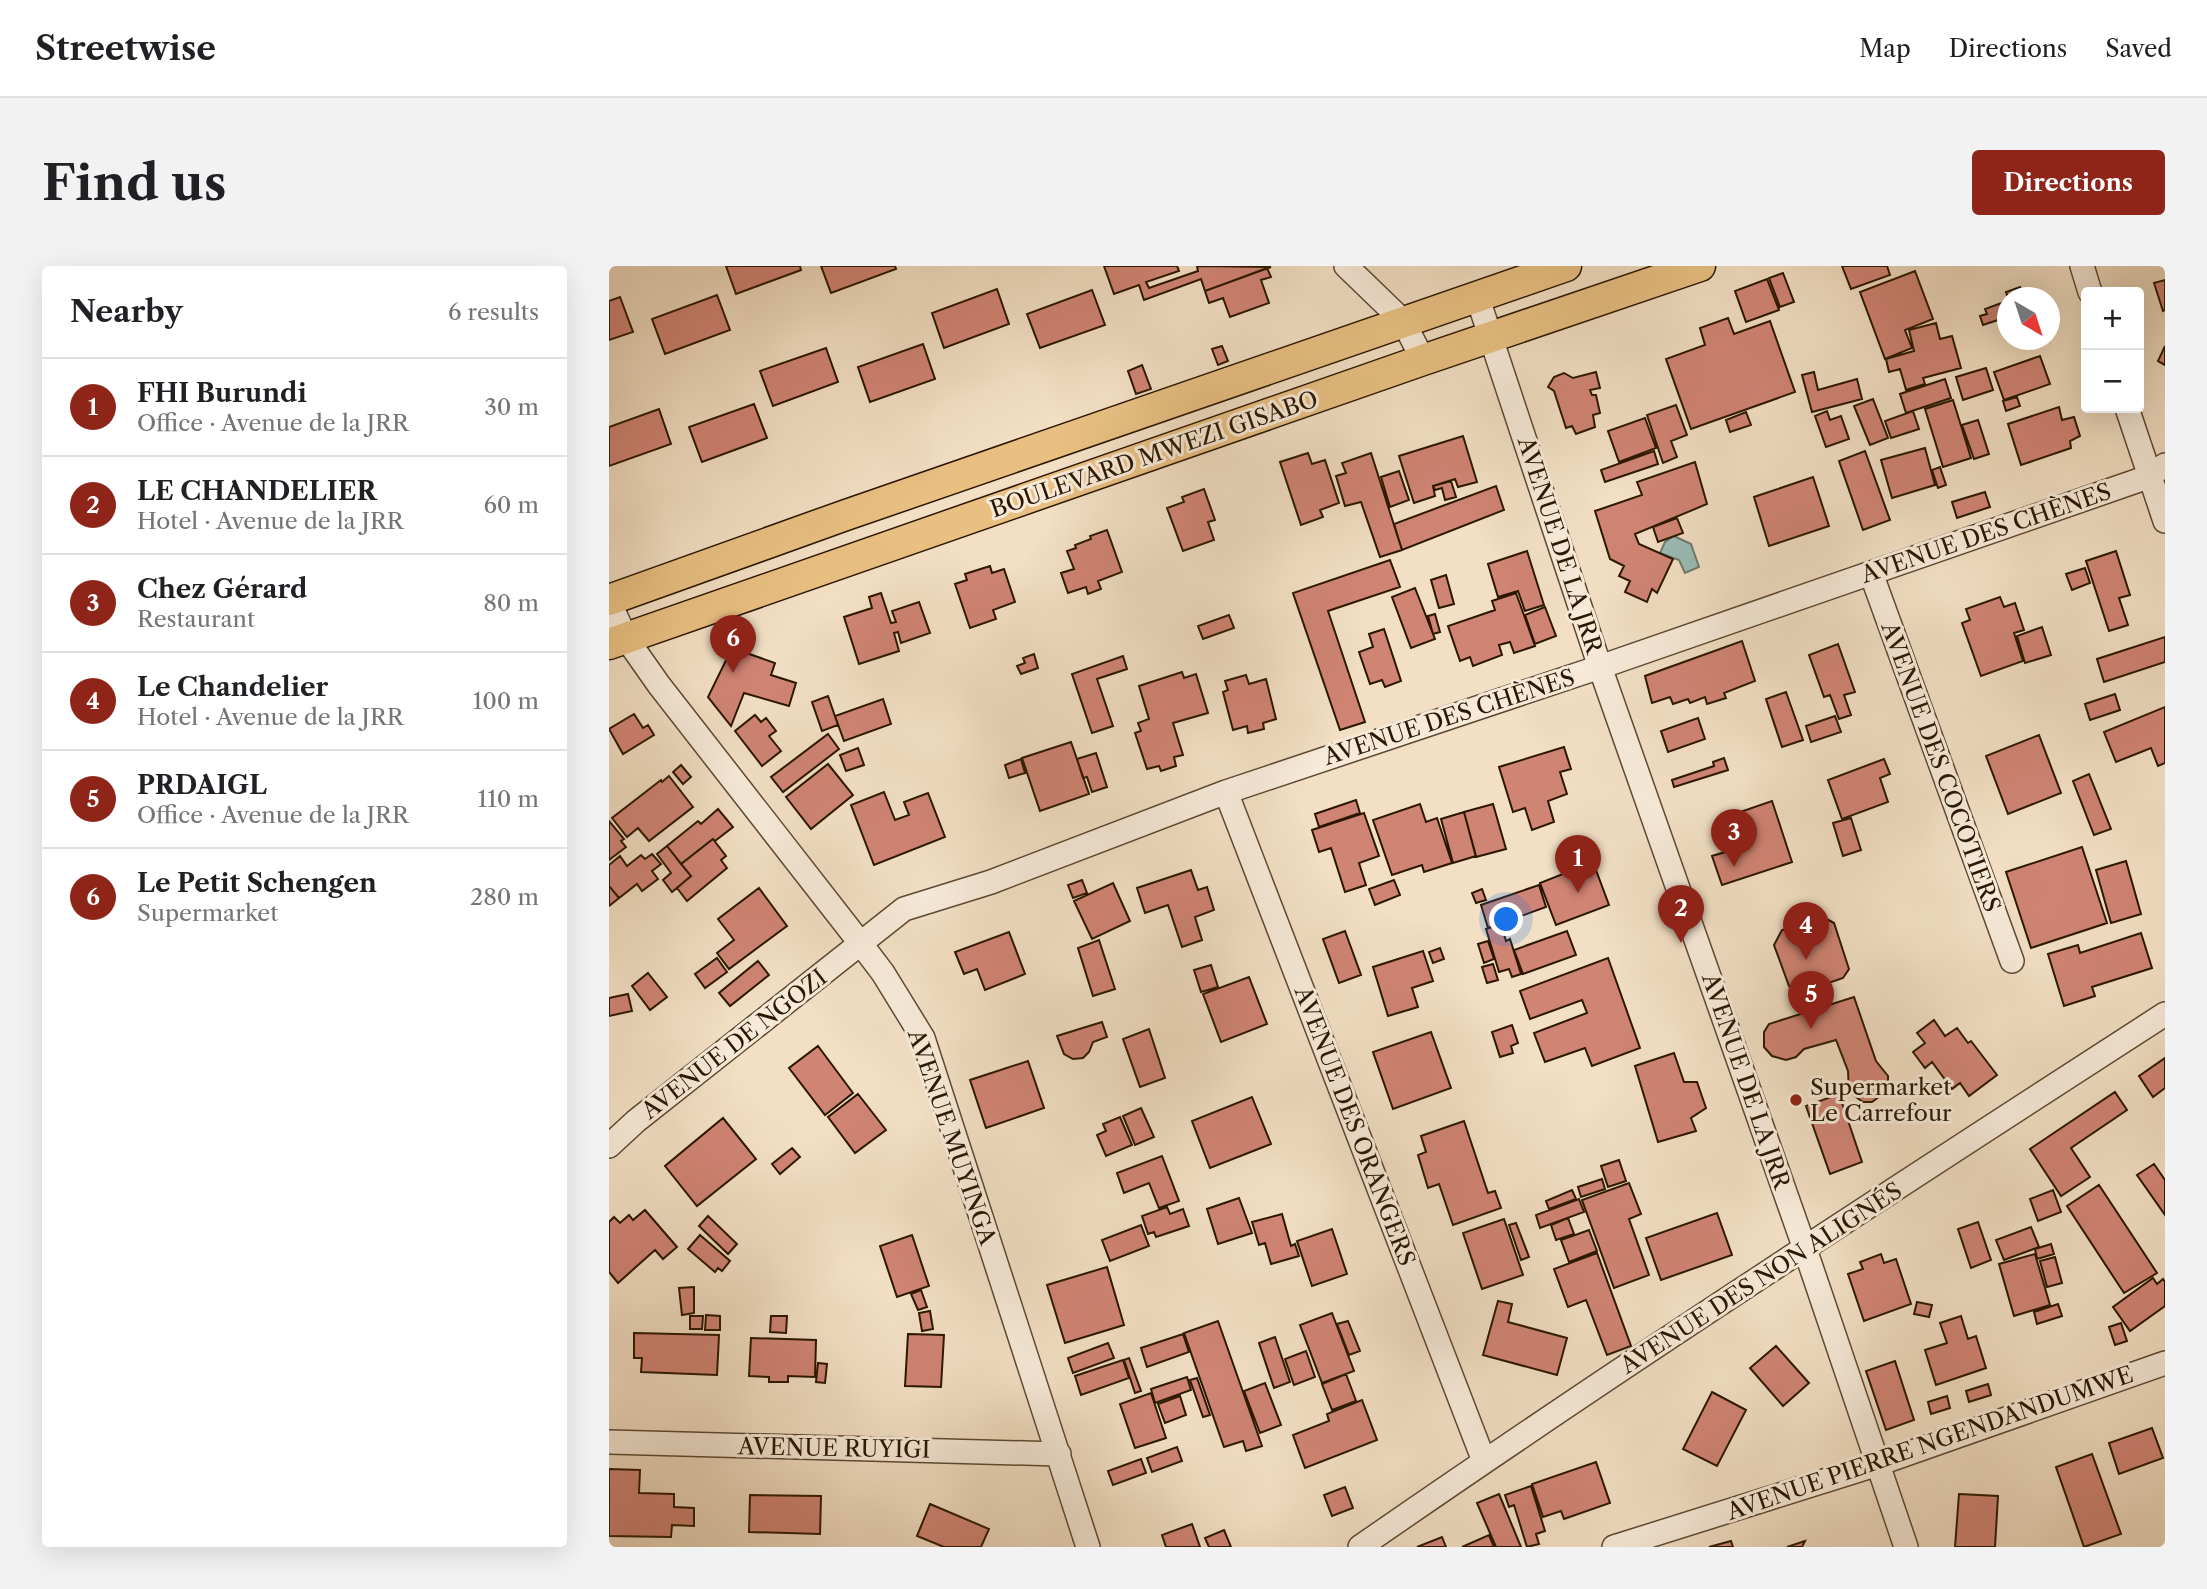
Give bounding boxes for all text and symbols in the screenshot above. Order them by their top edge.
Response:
text: Streetwise [35,28,216,69]
text: Map [1859,34,1911,63]
text: Directions [1949,34,2067,63]
text: Saved [2105,34,2172,63]
button: Directions [1972,150,2165,215]
text: Find us [42,152,226,213]
north arrow [1997,287,2060,350]
map controls [2081,287,2144,413]
button: + [2081,287,2144,350]
text: Nearby [70,293,183,330]
text: 6 results [448,298,539,326]
button: − [2081,350,2144,413]
text: FHI Burundi [137,377,307,409]
street label: BOULEVARD MWEZI GISABO [987,385,1321,523]
text: 1 [88,393,98,421]
text: 30 m [484,393,539,421]
text: Office · Avenue de la JRR [137,409,409,437]
street label: AVENUE DE LA JRR [1511,432,1609,658]
text: LE CHANDELIER [137,475,377,507]
street label: AVENUE DES CHÈNES [1856,477,2115,589]
text: 2 [86,491,100,519]
text: 60 m [483,491,539,519]
text: Hotel · Avenue de la JRR [137,507,404,535]
text: Chez Gérard [137,573,307,605]
text: 3 [87,589,100,617]
text: 80 m [483,589,539,617]
text: Restaurant [137,605,255,633]
pin: 6 [710,615,756,673]
street label: AVENUE DES COCOTIERS [1875,617,2007,916]
street label: AVENUE DES CHÈNES [1319,663,1578,771]
text: Le Chandelier [137,671,328,703]
text: 4 [86,687,100,715]
text: 100 m [473,687,539,715]
text: Hotel · Avenue de la JRR [137,703,404,731]
text: PRDAIGL [137,769,267,801]
text: 5 [87,785,99,813]
text: 110 m [478,785,539,813]
text: Office · Avenue de la JRR [137,801,409,829]
pin: 3 [1711,809,1757,867]
pin: 1 [1555,835,1601,893]
text: Le Petit Schengen [137,867,377,899]
text: 6 [86,883,100,911]
text: 280 m [470,883,539,911]
pin: 2 [1658,885,1704,943]
text: Supermarket [137,899,278,927]
your location [1489,902,1523,936]
pin: 4 [1783,902,1829,960]
street label: AVENUE DE NGOZI [635,963,832,1126]
street label: AVENUE DE LA JRR [1696,969,1796,1194]
pin: 5 [1788,971,1834,1029]
street label: AVENUE DES ORANGERS [1288,981,1421,1270]
street label: AVENUE MUYINGA [902,1025,1002,1249]
place label: Supermarket Le Carrefour [1810,1073,1952,1127]
marker: Supermarket Le Carrefour [1788,1092,1804,1108]
street label: AVENUE DES NON ALIGNÉS [1614,1176,1907,1380]
street label: AVENUE PIERRE NGENDANDUMWE [1722,1360,2137,1526]
street label: AVENUE RUYIGI [737,1432,930,1464]

